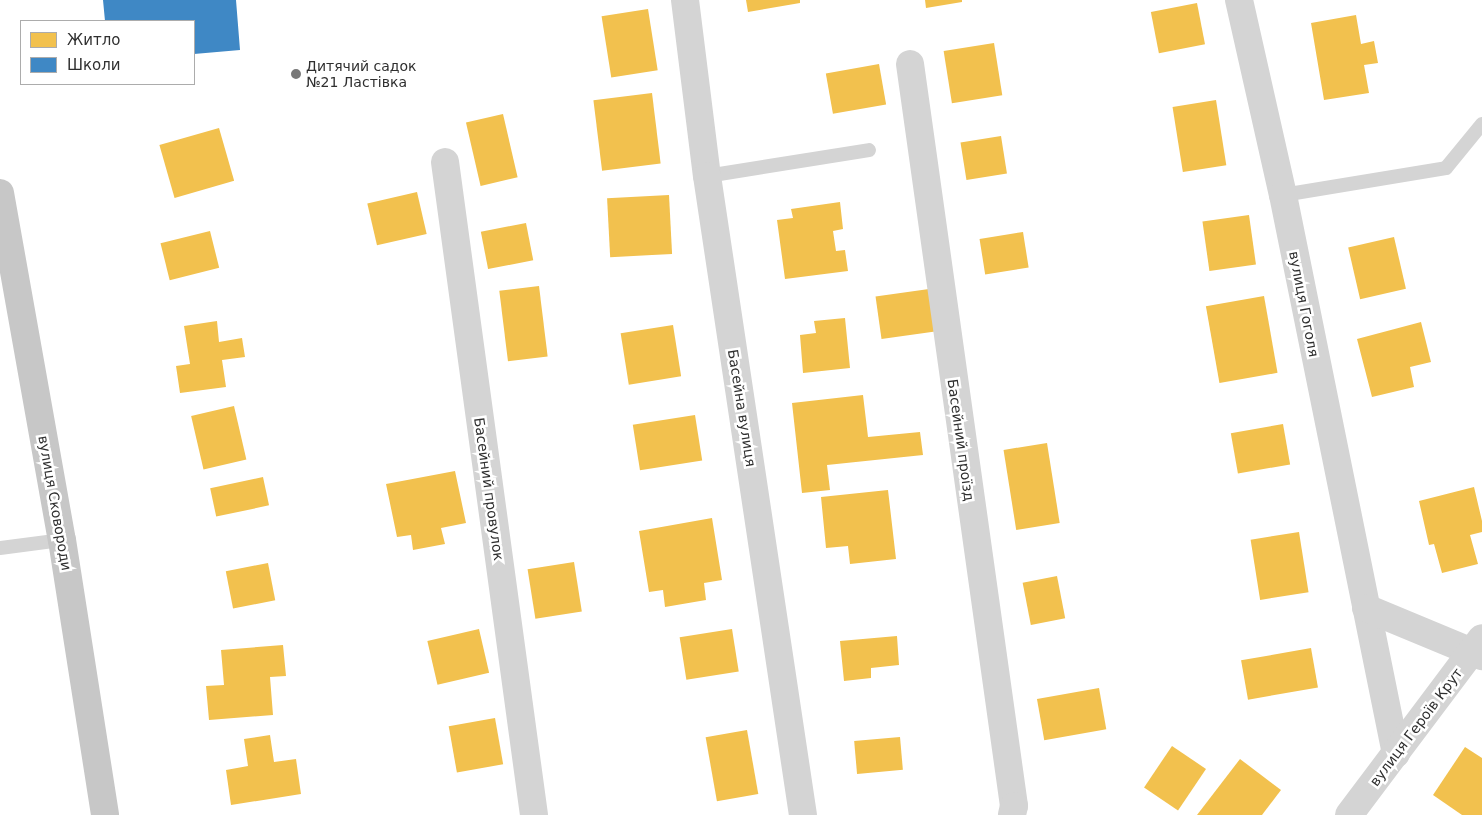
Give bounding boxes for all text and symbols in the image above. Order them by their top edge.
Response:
legend [20,20,195,85]
text: Житло [67,31,120,49]
text: Школи [67,56,121,74]
place label: Дитячий садок №21 Ластівка [306,58,417,90]
marker: Дитячий садок №21 Ластівка [290,68,302,80]
street label: вулиця Гоголя [1286,250,1322,358]
street label: Басейна вулиця [724,348,760,468]
street label: Басейний проїзд [944,378,978,502]
street label: Басейний провулок [471,416,507,562]
street label: вулиця Сковороди [35,434,75,572]
street label: вулиця Героїв Крут [1366,665,1466,789]

